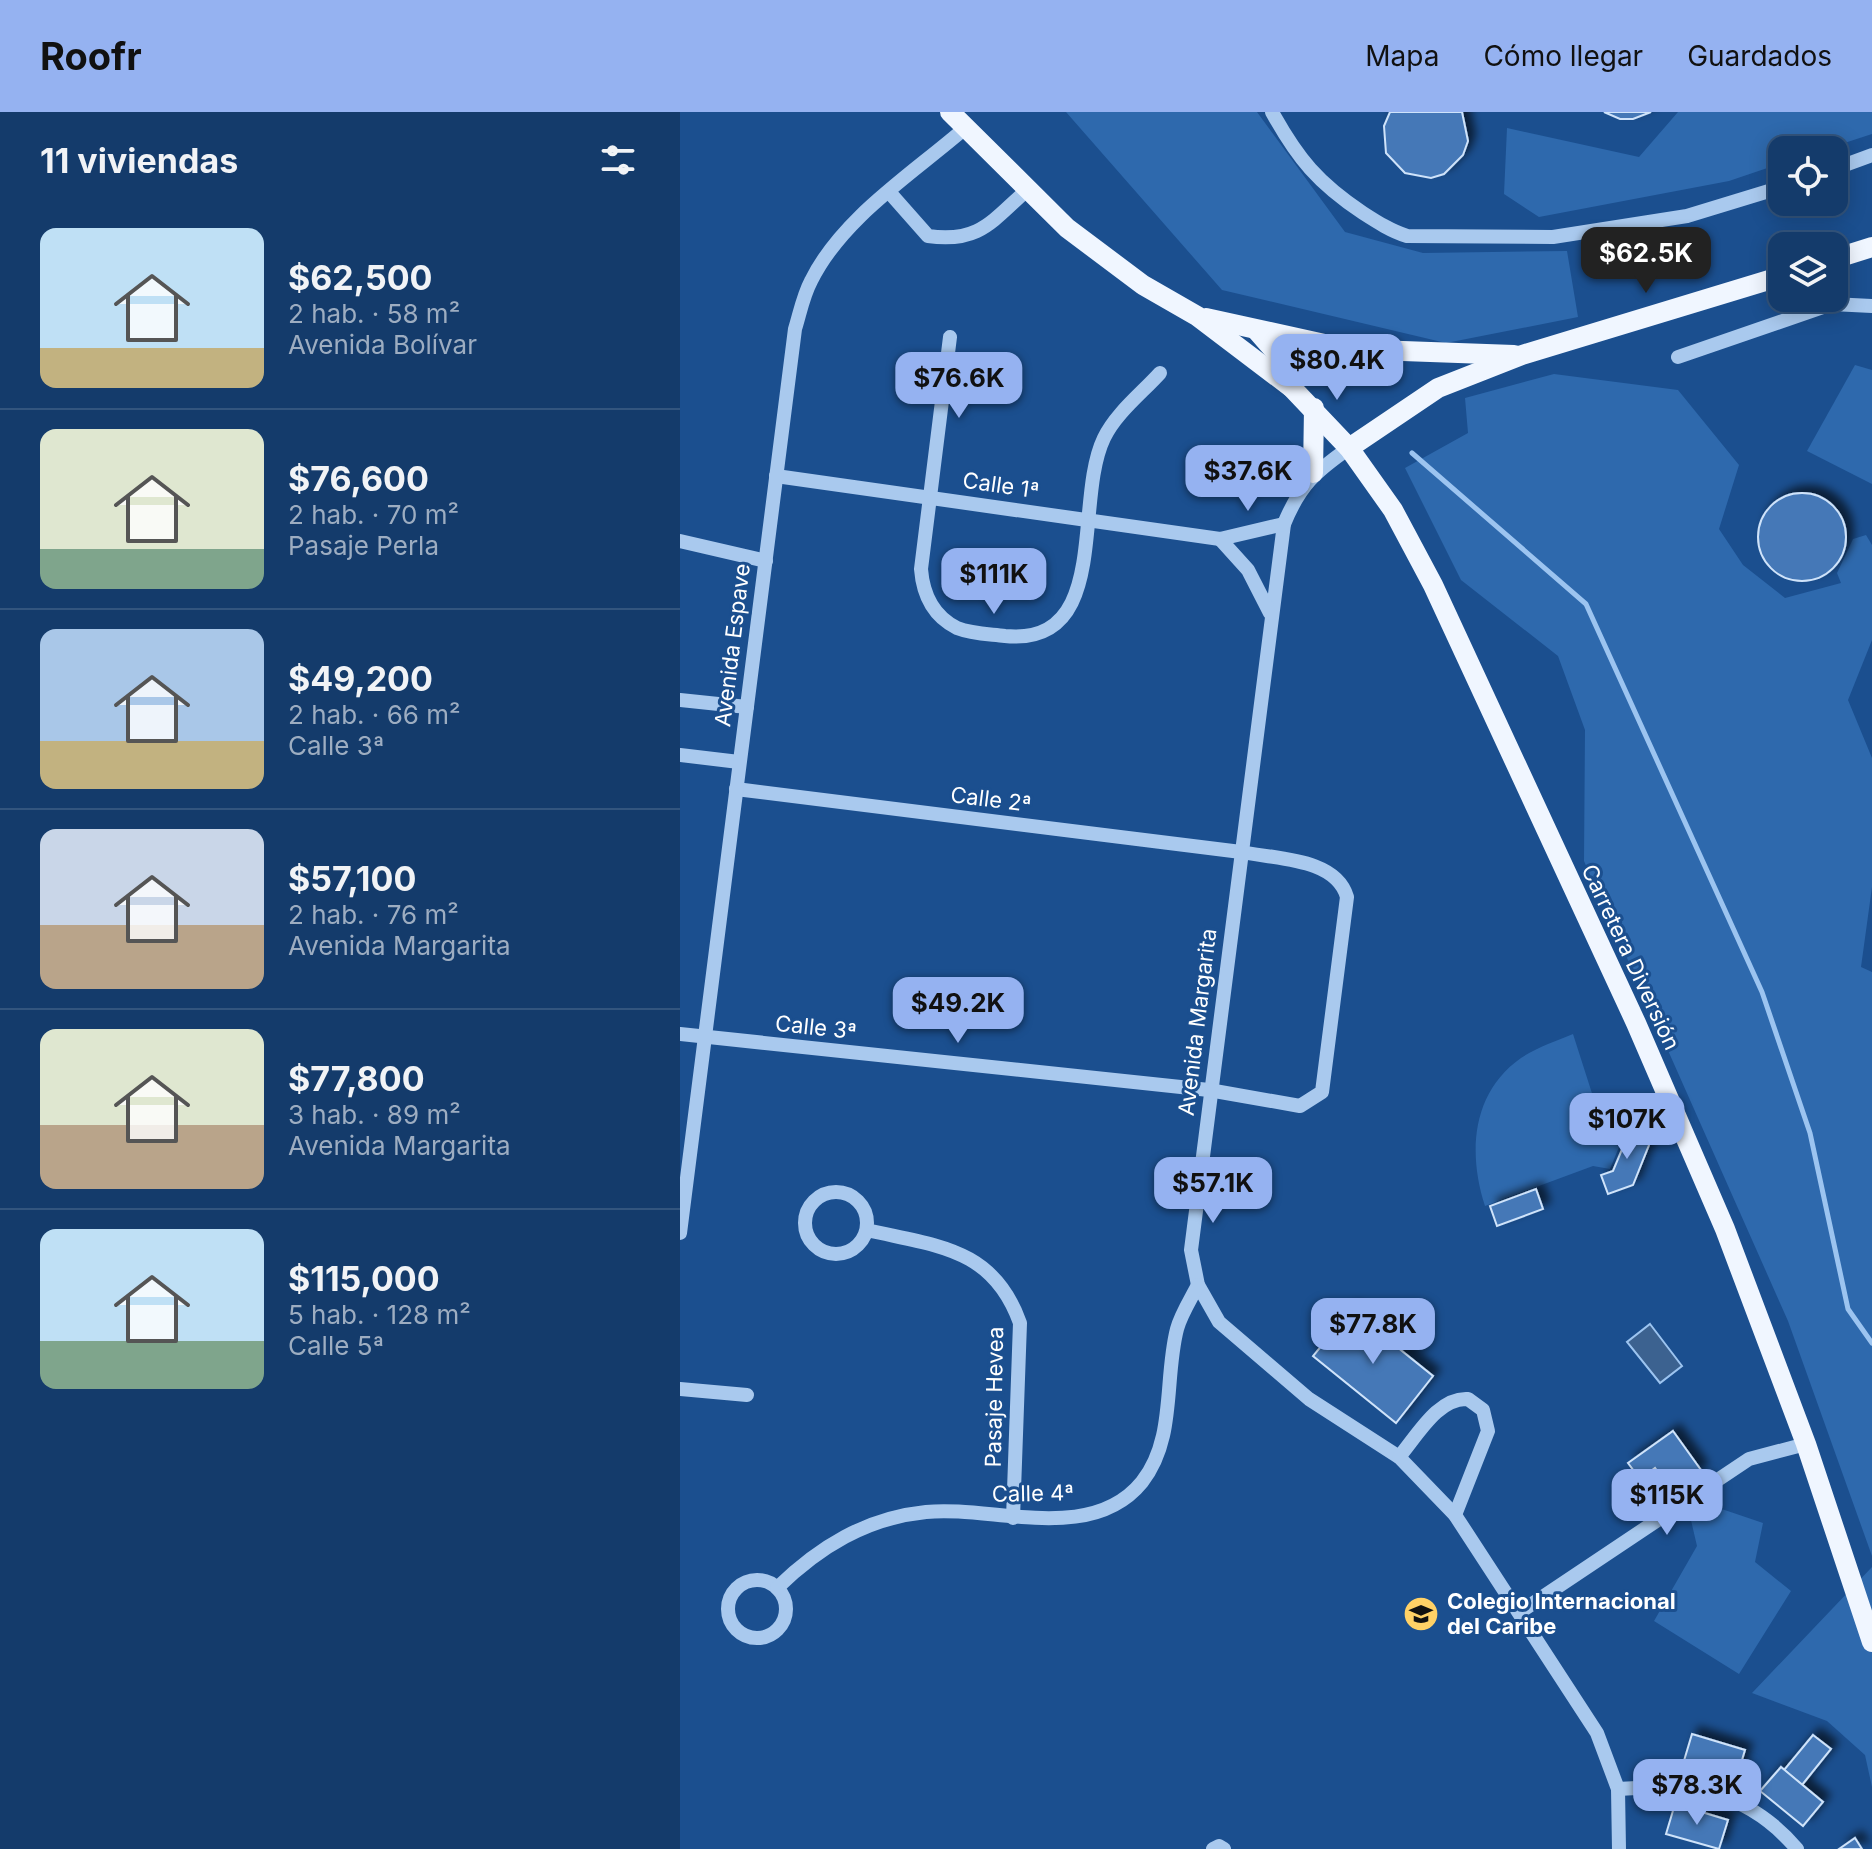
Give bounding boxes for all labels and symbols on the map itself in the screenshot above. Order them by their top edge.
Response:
pin: $62.5K [1581,227,1711,295]
pin: $80.4K [1272,334,1402,402]
pin: $76.6K [894,352,1024,420]
pin: $37.6K [1183,445,1313,513]
street label: Calle 1ª [961,467,1041,503]
pin: $111K [938,548,1050,616]
street label: Avenida Espave [709,562,755,728]
street label: Calle 2ª [949,781,1033,817]
street label: Carretera Diversión [1577,860,1685,1054]
street label: Avenida Margarita [1173,927,1221,1117]
pin: $49.2K [893,977,1023,1045]
street label: Calle 3ª [774,1010,858,1044]
pin: $107K [1571,1093,1683,1161]
pin: $57.1K [1148,1157,1278,1225]
pin: $77.8K [1308,1298,1438,1366]
street label: Pasaje Hevea [980,1326,1008,1468]
pin: $115K [1611,1469,1723,1537]
street label: Calle 4ª [992,1479,1074,1507]
place label: Colegio Internacional del Caribe [1447,1588,1676,1639]
school or university icon: Colegio Internacional del Caribe [1402,1595,1440,1633]
pin: $78.3K [1632,1759,1762,1827]

